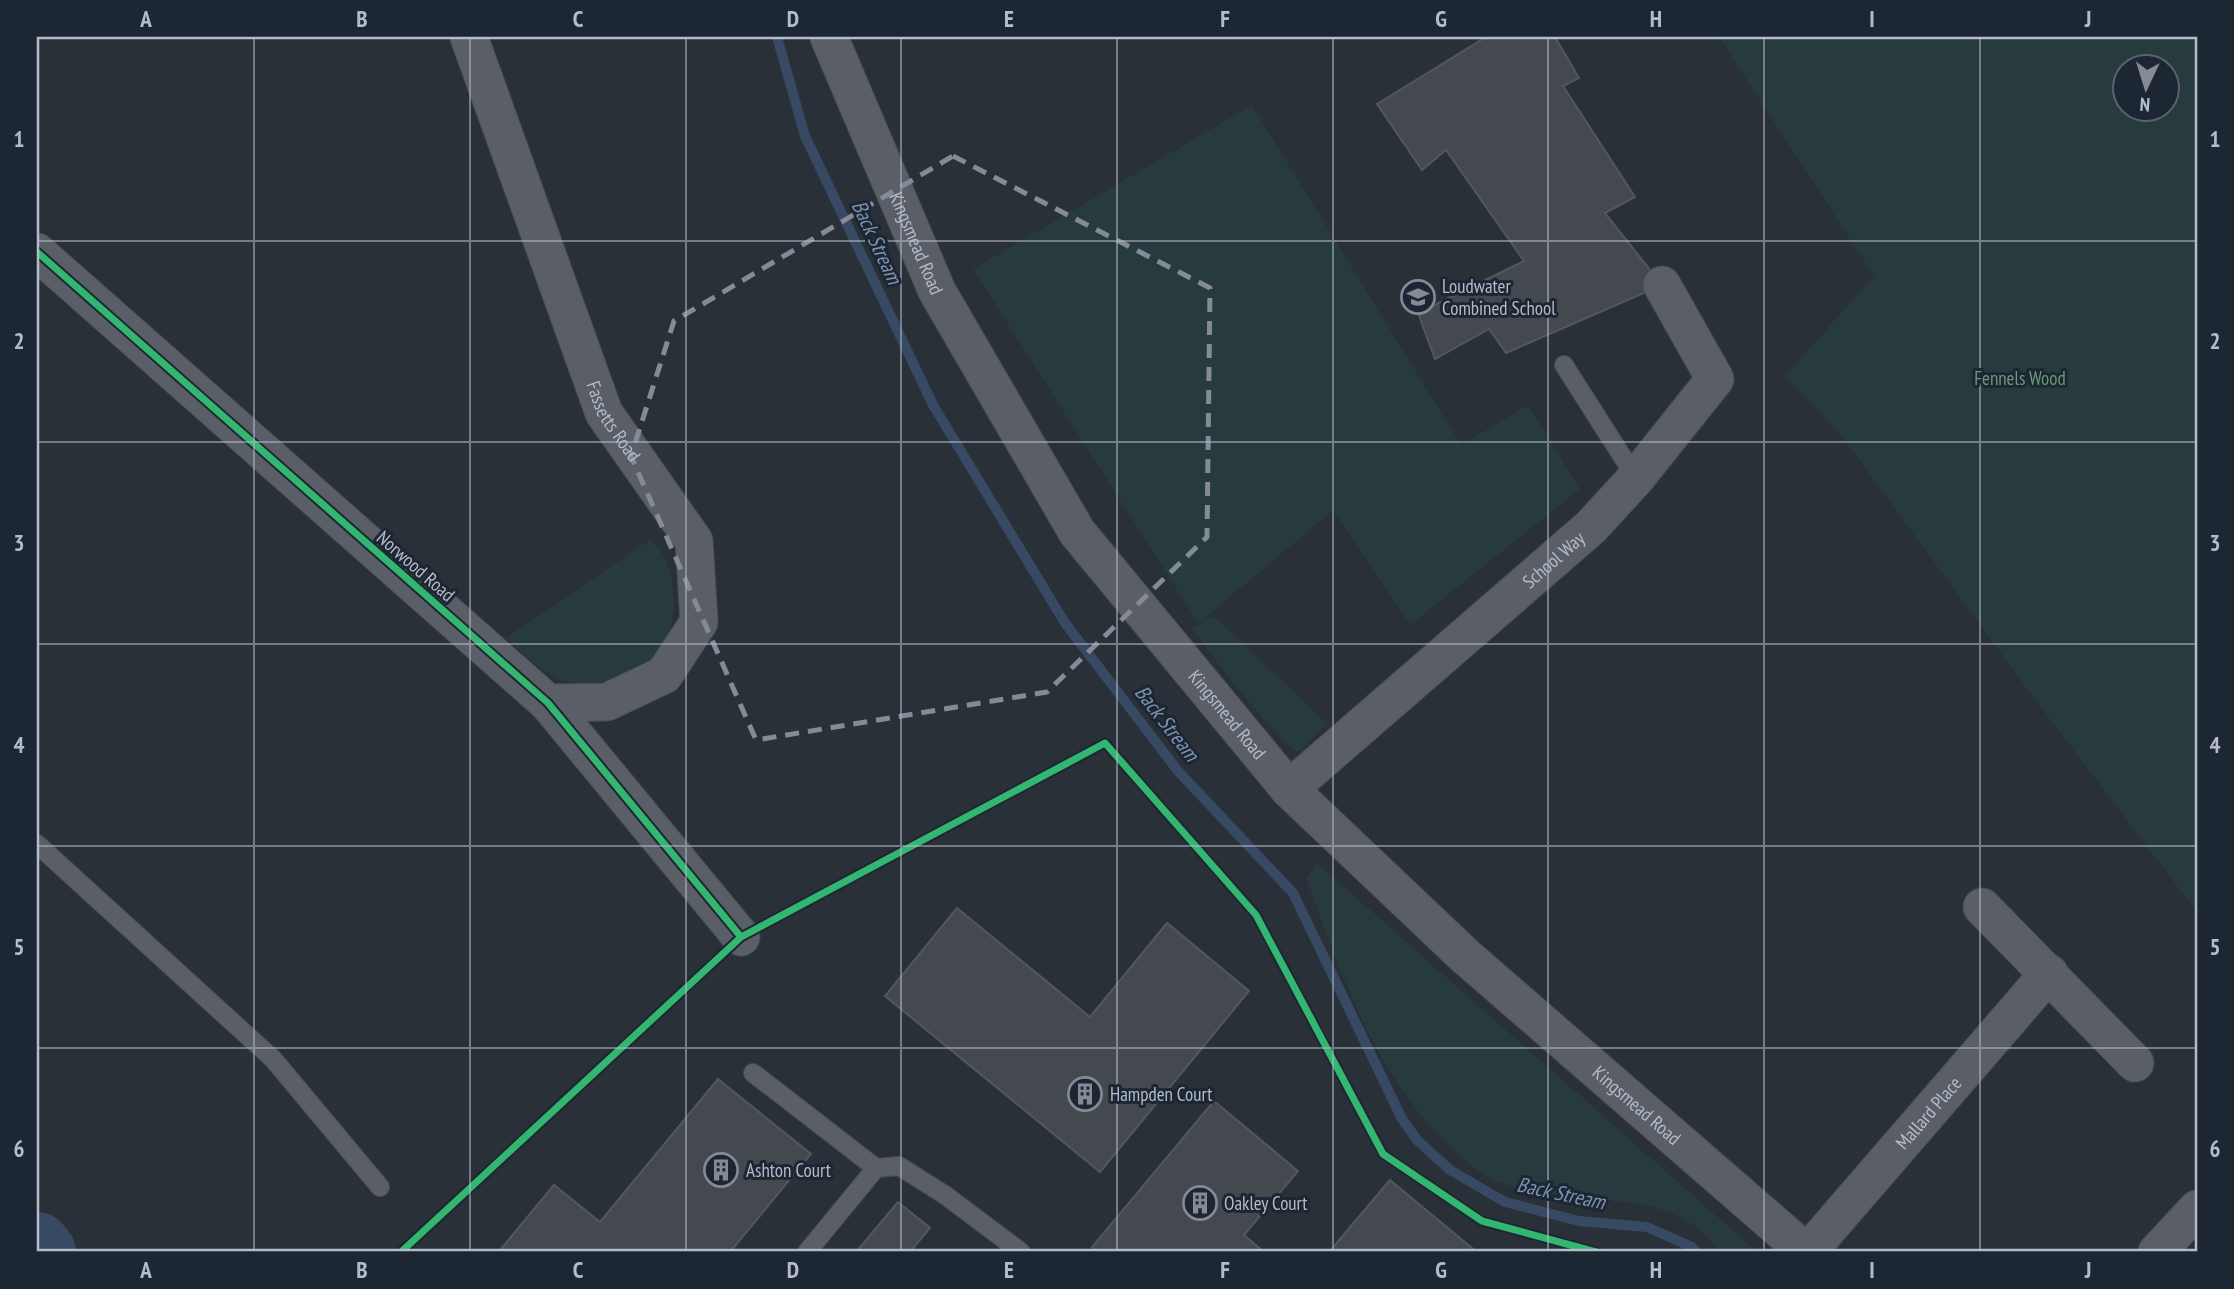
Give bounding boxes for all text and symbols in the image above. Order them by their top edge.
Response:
text: A [139,4,152,33]
text: B [356,4,368,33]
text: C [573,4,584,33]
text: D [787,4,799,33]
text: E [1004,4,1014,33]
text: F [1220,4,1230,33]
text: G [1435,4,1447,33]
text: H [1650,4,1662,33]
text: I [1869,4,1875,33]
text: J [2084,4,2091,33]
north arrow [2112,52,2182,122]
text: N [2139,93,2151,117]
text: 1 [14,124,25,153]
text: 1 [2210,124,2221,153]
street label: Kingsmead Road [884,188,949,298]
water label: Back Stream [846,196,909,289]
place label: Loudwater Combined School [1442,274,1556,320]
school or university icon: Loudwater Combined School [1399,278,1437,316]
text: 2 [14,326,25,355]
text: 2 [2210,326,2221,355]
park label: Fennels Wood [1974,366,2066,390]
street label: Fassetts Road [581,378,646,466]
street label: Norwood Road [372,526,460,606]
street label: School Way [1517,526,1590,593]
text: 3 [14,528,25,557]
text: 3 [2210,528,2221,557]
street label: Kingsmead Road [1183,665,1271,764]
water label: Back Stream [1129,680,1206,767]
text: 4 [14,730,25,759]
text: 4 [2210,730,2221,759]
text: 5 [14,932,25,961]
text: 5 [2210,932,2221,961]
street label: Kingsmead Road [1588,1060,1686,1150]
street label: Mallard Place [1890,1071,1966,1154]
building icon: Hampden Court [1066,1075,1104,1113]
place label: Hampden Court [1110,1082,1213,1106]
text: 6 [14,1134,25,1163]
text: 6 [2210,1134,2221,1163]
building icon: Ashton Court [702,1151,740,1189]
place label: Ashton Court [746,1158,832,1182]
water label: Back Stream [1515,1171,1609,1216]
building icon: Oakley Court [1181,1184,1219,1222]
place label: Oakley Court [1224,1191,1308,1215]
text: A [139,1255,152,1284]
text: B [356,1255,368,1284]
text: C [573,1255,584,1284]
text: D [787,1255,799,1284]
text: E [1004,1255,1014,1284]
text: F [1220,1255,1230,1284]
text: G [1435,1255,1447,1284]
text: H [1650,1255,1662,1284]
text: I [1869,1255,1875,1284]
text: J [2084,1255,2091,1284]

